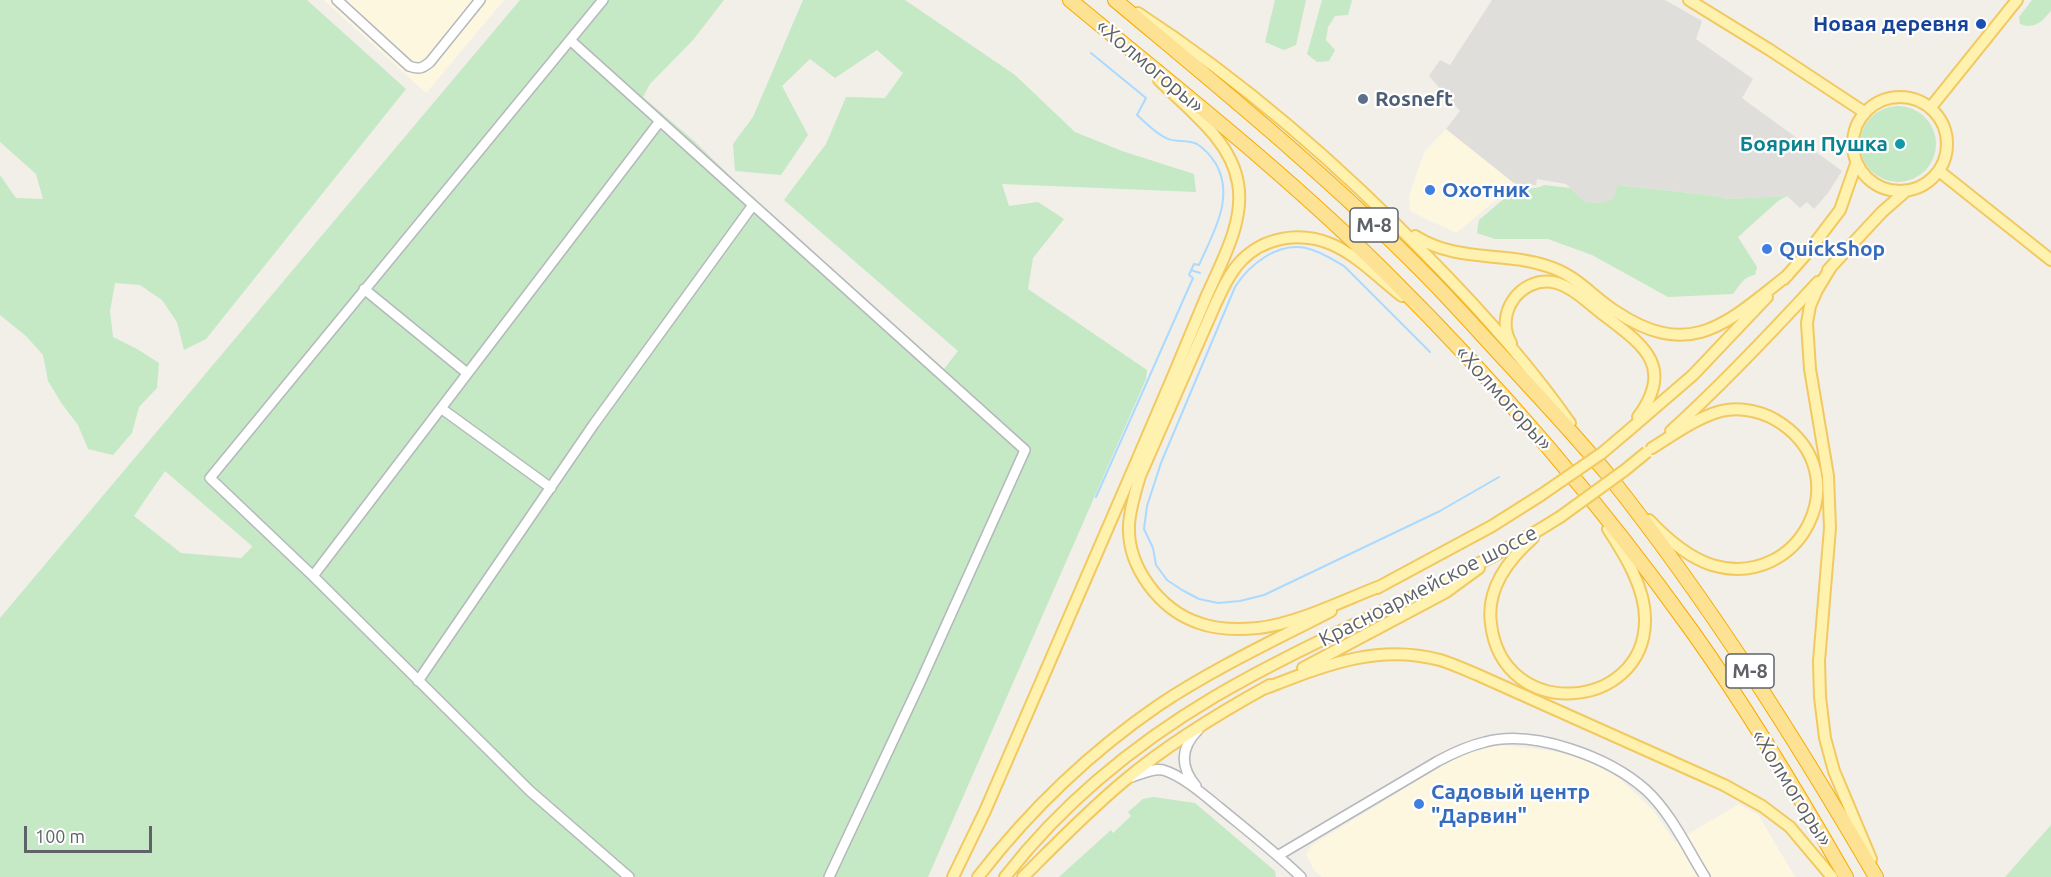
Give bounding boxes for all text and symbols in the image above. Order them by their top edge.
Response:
place label: Новая деревня [1813,11,1969,37]
street label: «Холмогоры» [1091,14,1209,118]
marker: Новая деревня [1974,17,1988,31]
place label: Rosneft [1375,86,1453,112]
marker: Rosneft [1356,92,1370,106]
place label: Боярин Пушка [1740,131,1888,157]
marker: Боярин Пушка [1893,137,1907,151]
place label: Охотник [1442,177,1530,203]
marker: Охотник [1423,183,1437,197]
road number: М-8 [1350,208,1398,242]
place label: QuickShop [1779,236,1885,262]
marker: QuickShop [1760,242,1774,256]
street label: «Холмогоры» [1450,340,1558,456]
street label: Красноармейское шоссе [1315,520,1541,652]
road number: М-8 [1726,654,1774,688]
street label: «Холмогоры» [1746,725,1838,851]
place label: Садовый центр "Дарвин" [1431,779,1590,829]
marker: Садовый центр "Дарвин" [1412,797,1426,811]
scale bar [27,814,154,852]
text: 100 m [35,826,85,846]

